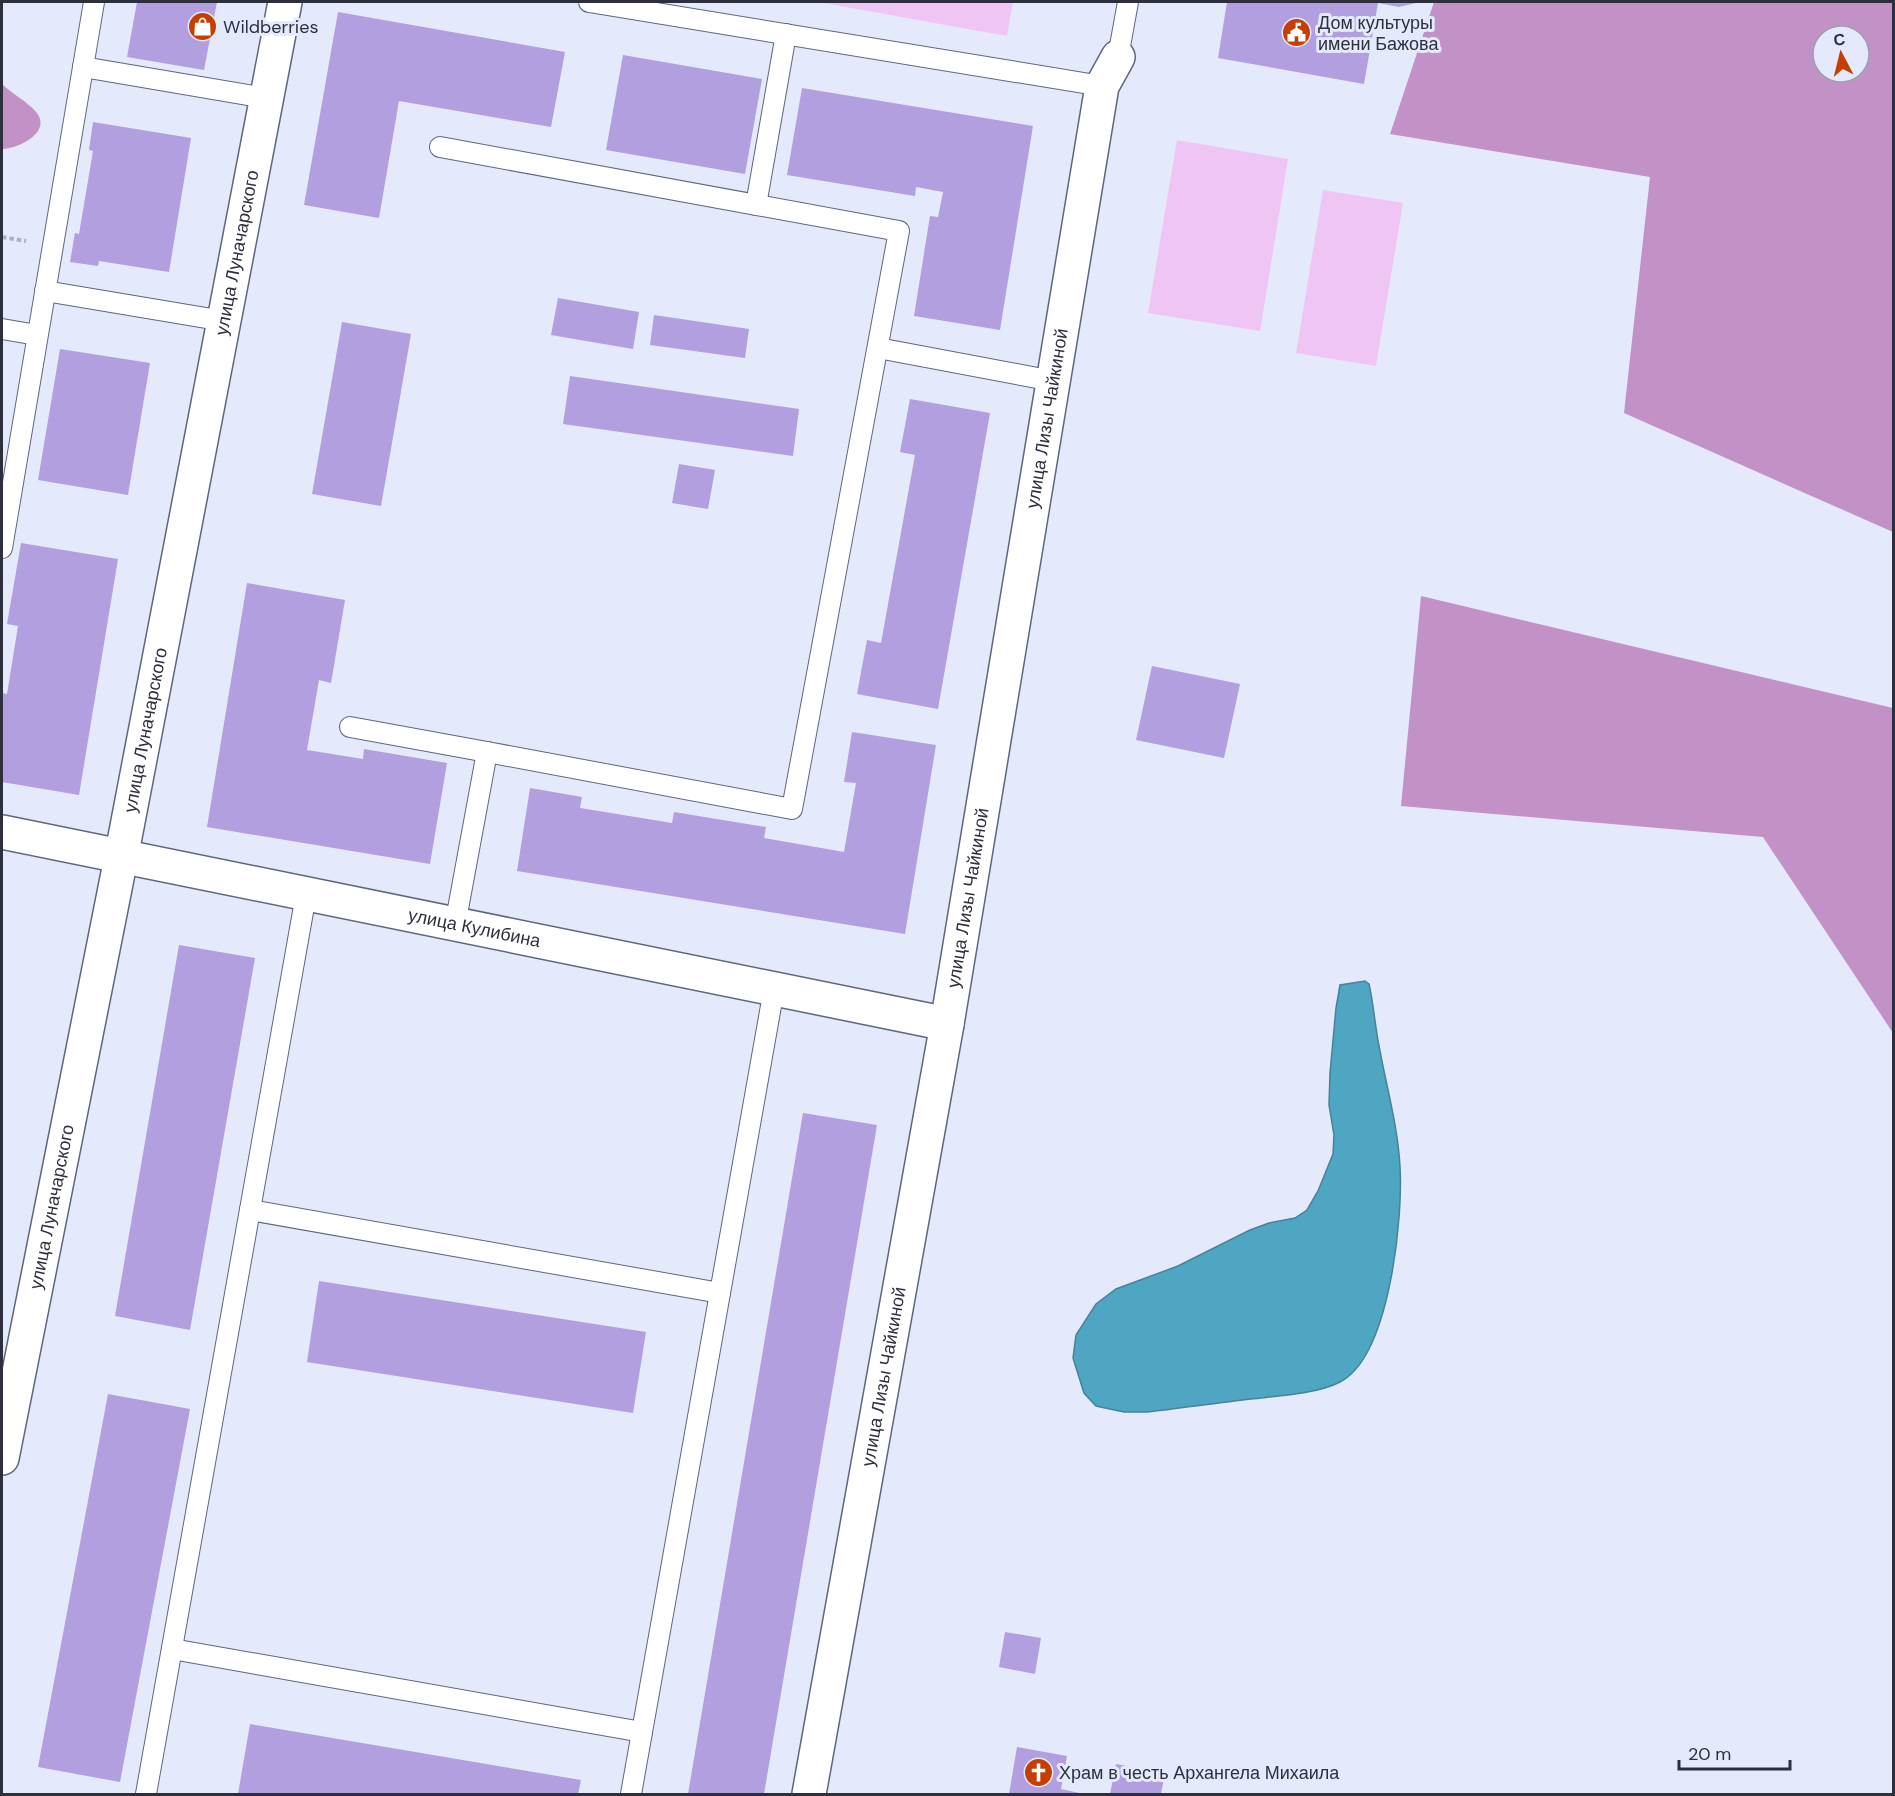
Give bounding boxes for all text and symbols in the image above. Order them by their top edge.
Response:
shop icon: Wildberries [186,11,218,43]
place label: Дом культуры имени Бажова [1318,11,1439,56]
place label: Wildberries [223,15,318,39]
public building icon: Дом культуры имени Бажова [1281,17,1313,49]
north arrow [1811,24,1871,84]
text: С [1832,28,1847,51]
street label: улица Луначарского [209,168,265,337]
street label: улица Лизы Чайкиной [1020,327,1074,510]
street label: улица Луначарского [118,645,173,815]
street label: улица Лизы Чайкиной [941,806,995,990]
street label: улица Кулибина [406,903,544,953]
street label: улица Луначарского [24,1122,80,1291]
street label: улица Лизы Чайкиной [856,1285,912,1468]
scale bar [1679,1733,1790,1771]
text: 20 m [1688,1742,1731,1766]
church icon: Храм в честь Архангела Михаила [1022,1757,1054,1789]
place label: Храм в честь Архангела Михаила [1059,1761,1340,1785]

